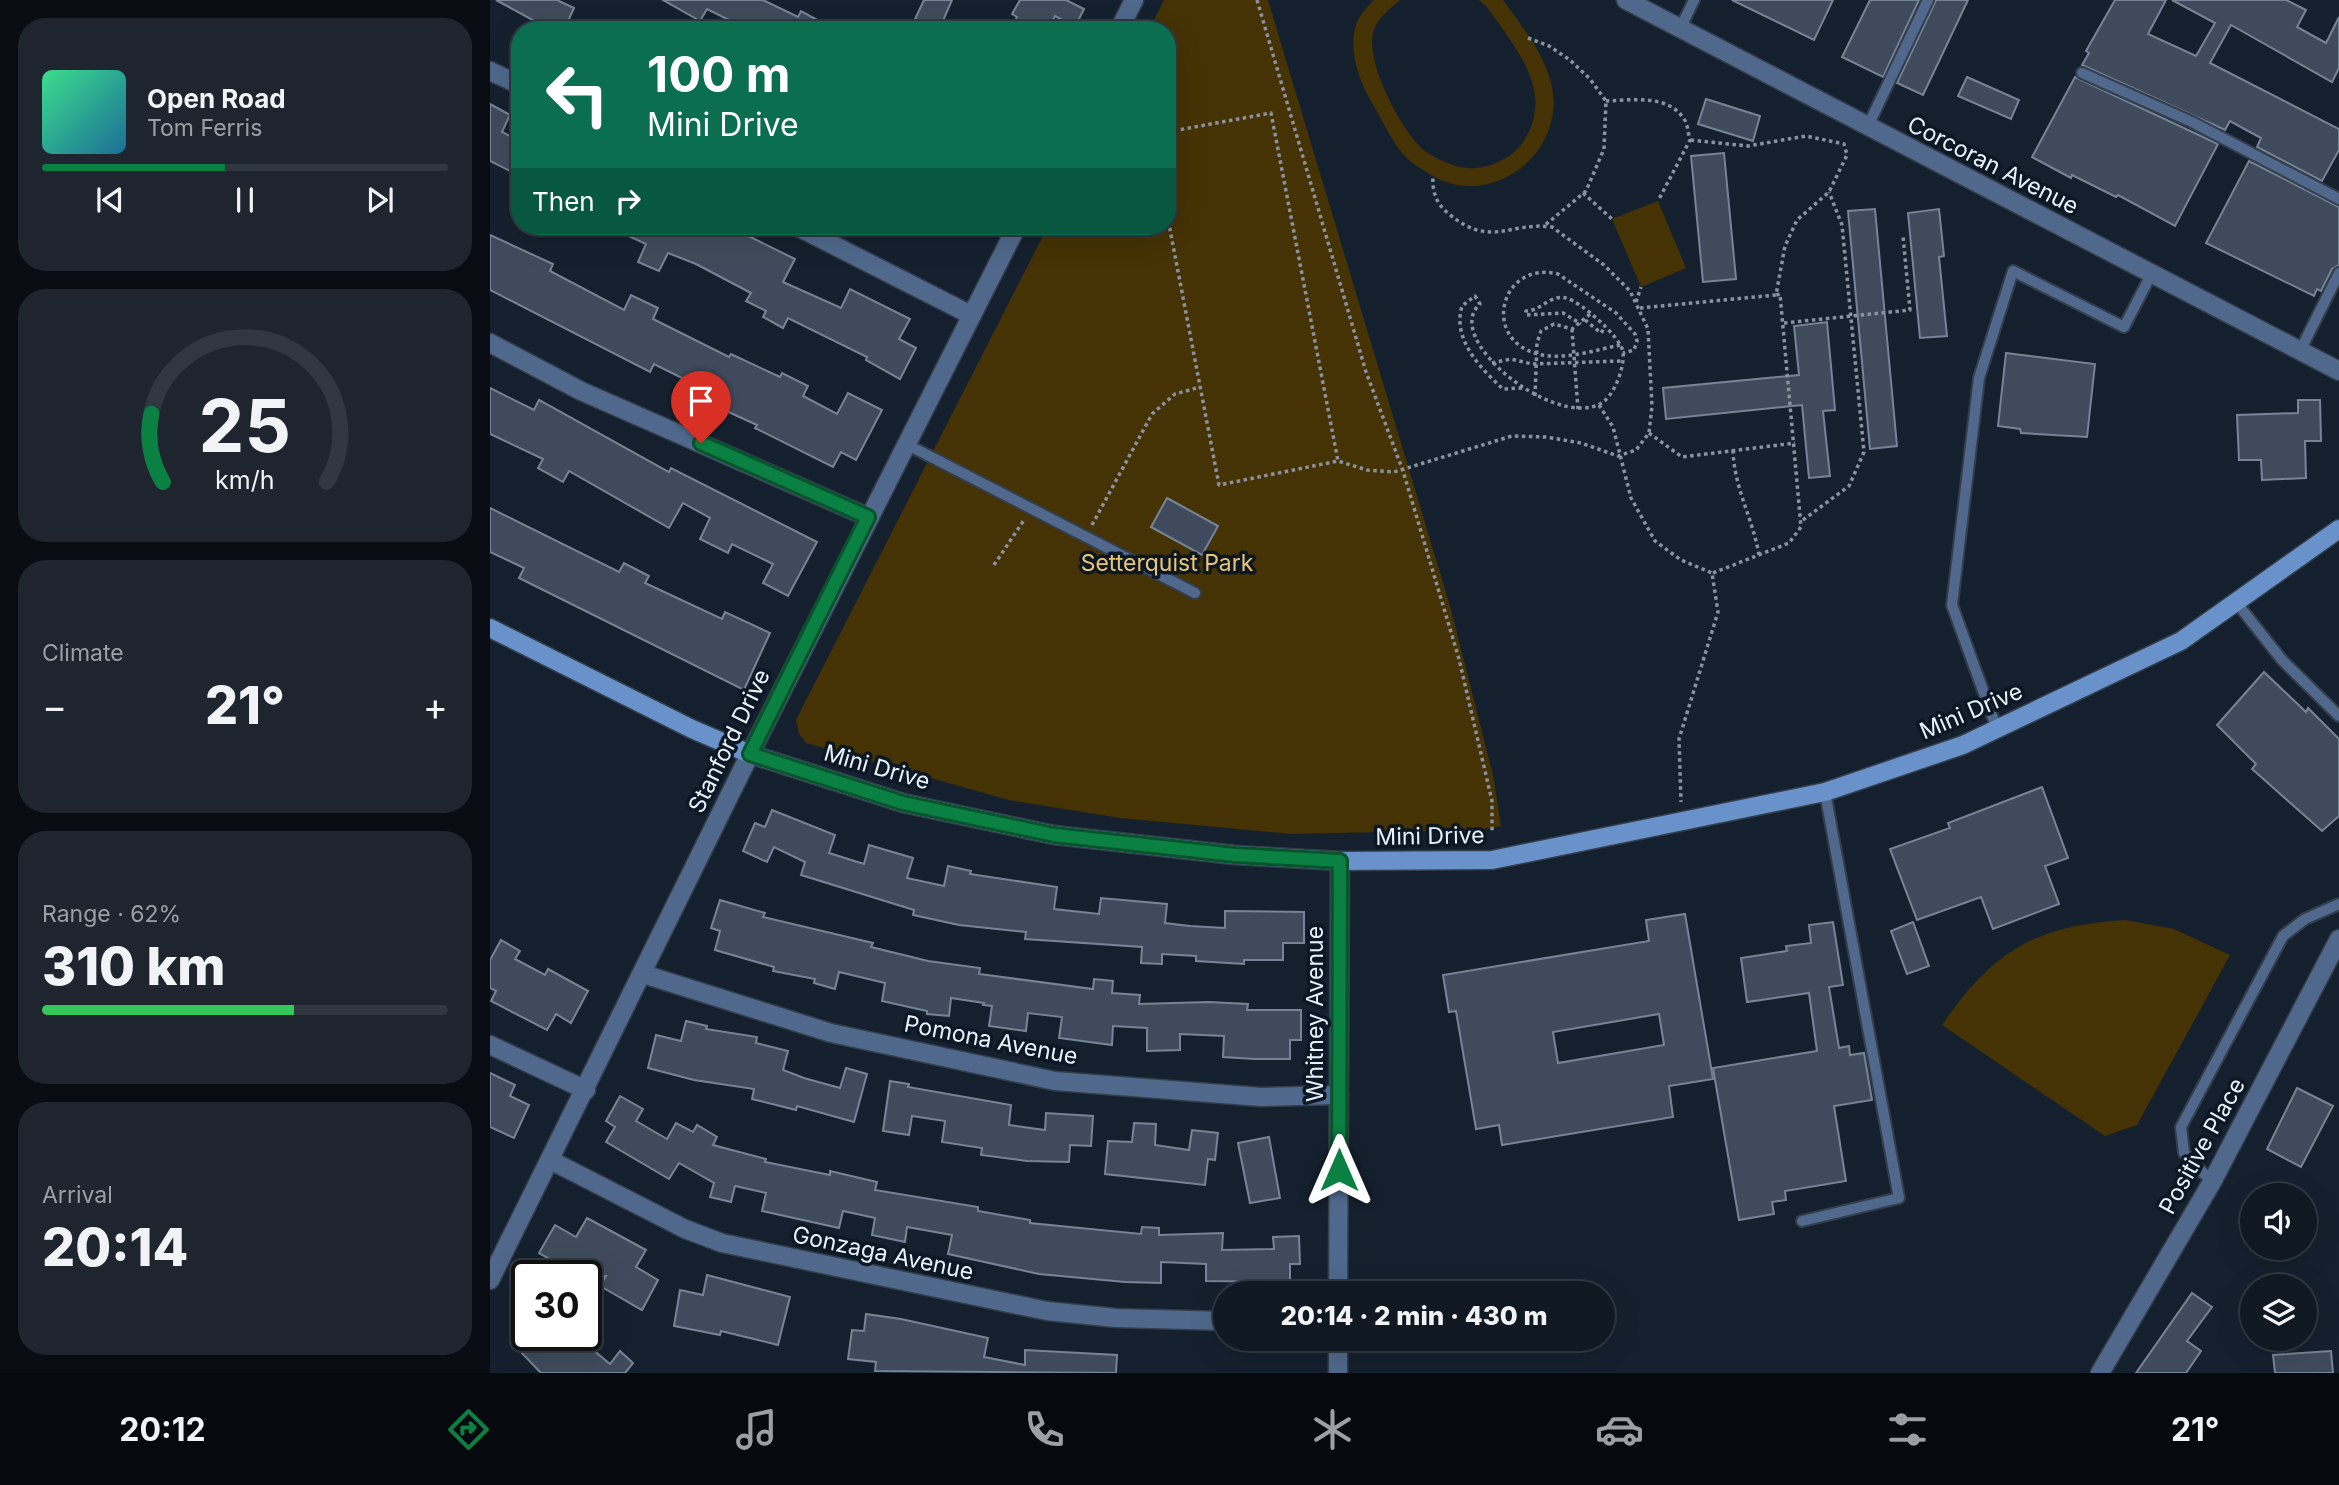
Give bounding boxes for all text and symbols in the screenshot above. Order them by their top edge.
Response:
text: 100 m [647,45,791,104]
icon: left [532,49,623,140]
text: Open Road [147,83,286,114]
text: Mini Drive [647,105,799,144]
street label: Corcoran Avenue [1903,110,2083,220]
text: Tom Ferris [147,114,262,142]
icon: previous [91,181,129,219]
icon: pause [226,181,264,219]
icon: next [361,181,399,219]
icon: right [609,182,647,220]
text: Then [532,186,595,217]
pin [671,371,731,443]
text: 25 [199,381,291,470]
icon: arrive [682,382,720,420]
text: km/h [215,464,275,494]
park label: Setterquist Park [1081,549,1254,577]
text: Climate [42,639,124,667]
street label: Stanford Drive [682,665,776,817]
text: 21° [205,674,285,737]
street label: Mini Drive [1915,677,2027,745]
text: − [42,683,67,729]
text: + [423,683,448,729]
street label: Mini Drive [821,739,933,795]
street label: Mini Drive [1375,821,1485,851]
text: Range · 62% [42,900,181,928]
street label: Whitney Avenue [1301,926,1329,1102]
text: 310 km [42,935,226,998]
street label: Pomona Avenue [902,1009,1080,1071]
street label: Positive Place [2153,1073,2251,1219]
position arrow [1302,1133,1376,1207]
text: Arrival [42,1181,113,1209]
map controls [2240,1183,2317,1351]
button: sound [2240,1183,2317,1260]
text: 20:14 [42,1216,188,1279]
street label: Gonzaga Avenue [790,1220,976,1286]
speed limit sign: 30 [511,1260,602,1351]
button: layers [2240,1274,2317,1351]
text: 20:14 · 2 min · 430 m [1280,1300,1548,1331]
icon: directions [444,1405,493,1454]
icon: music [732,1405,781,1454]
icon: phone [1020,1405,1069,1454]
icon: climate [1308,1405,1357,1454]
icon: car [1595,1405,1644,1454]
icon: filters [1883,1405,1932,1454]
text: 20:12 [119,1410,206,1449]
text: 21° [2171,1410,2220,1449]

